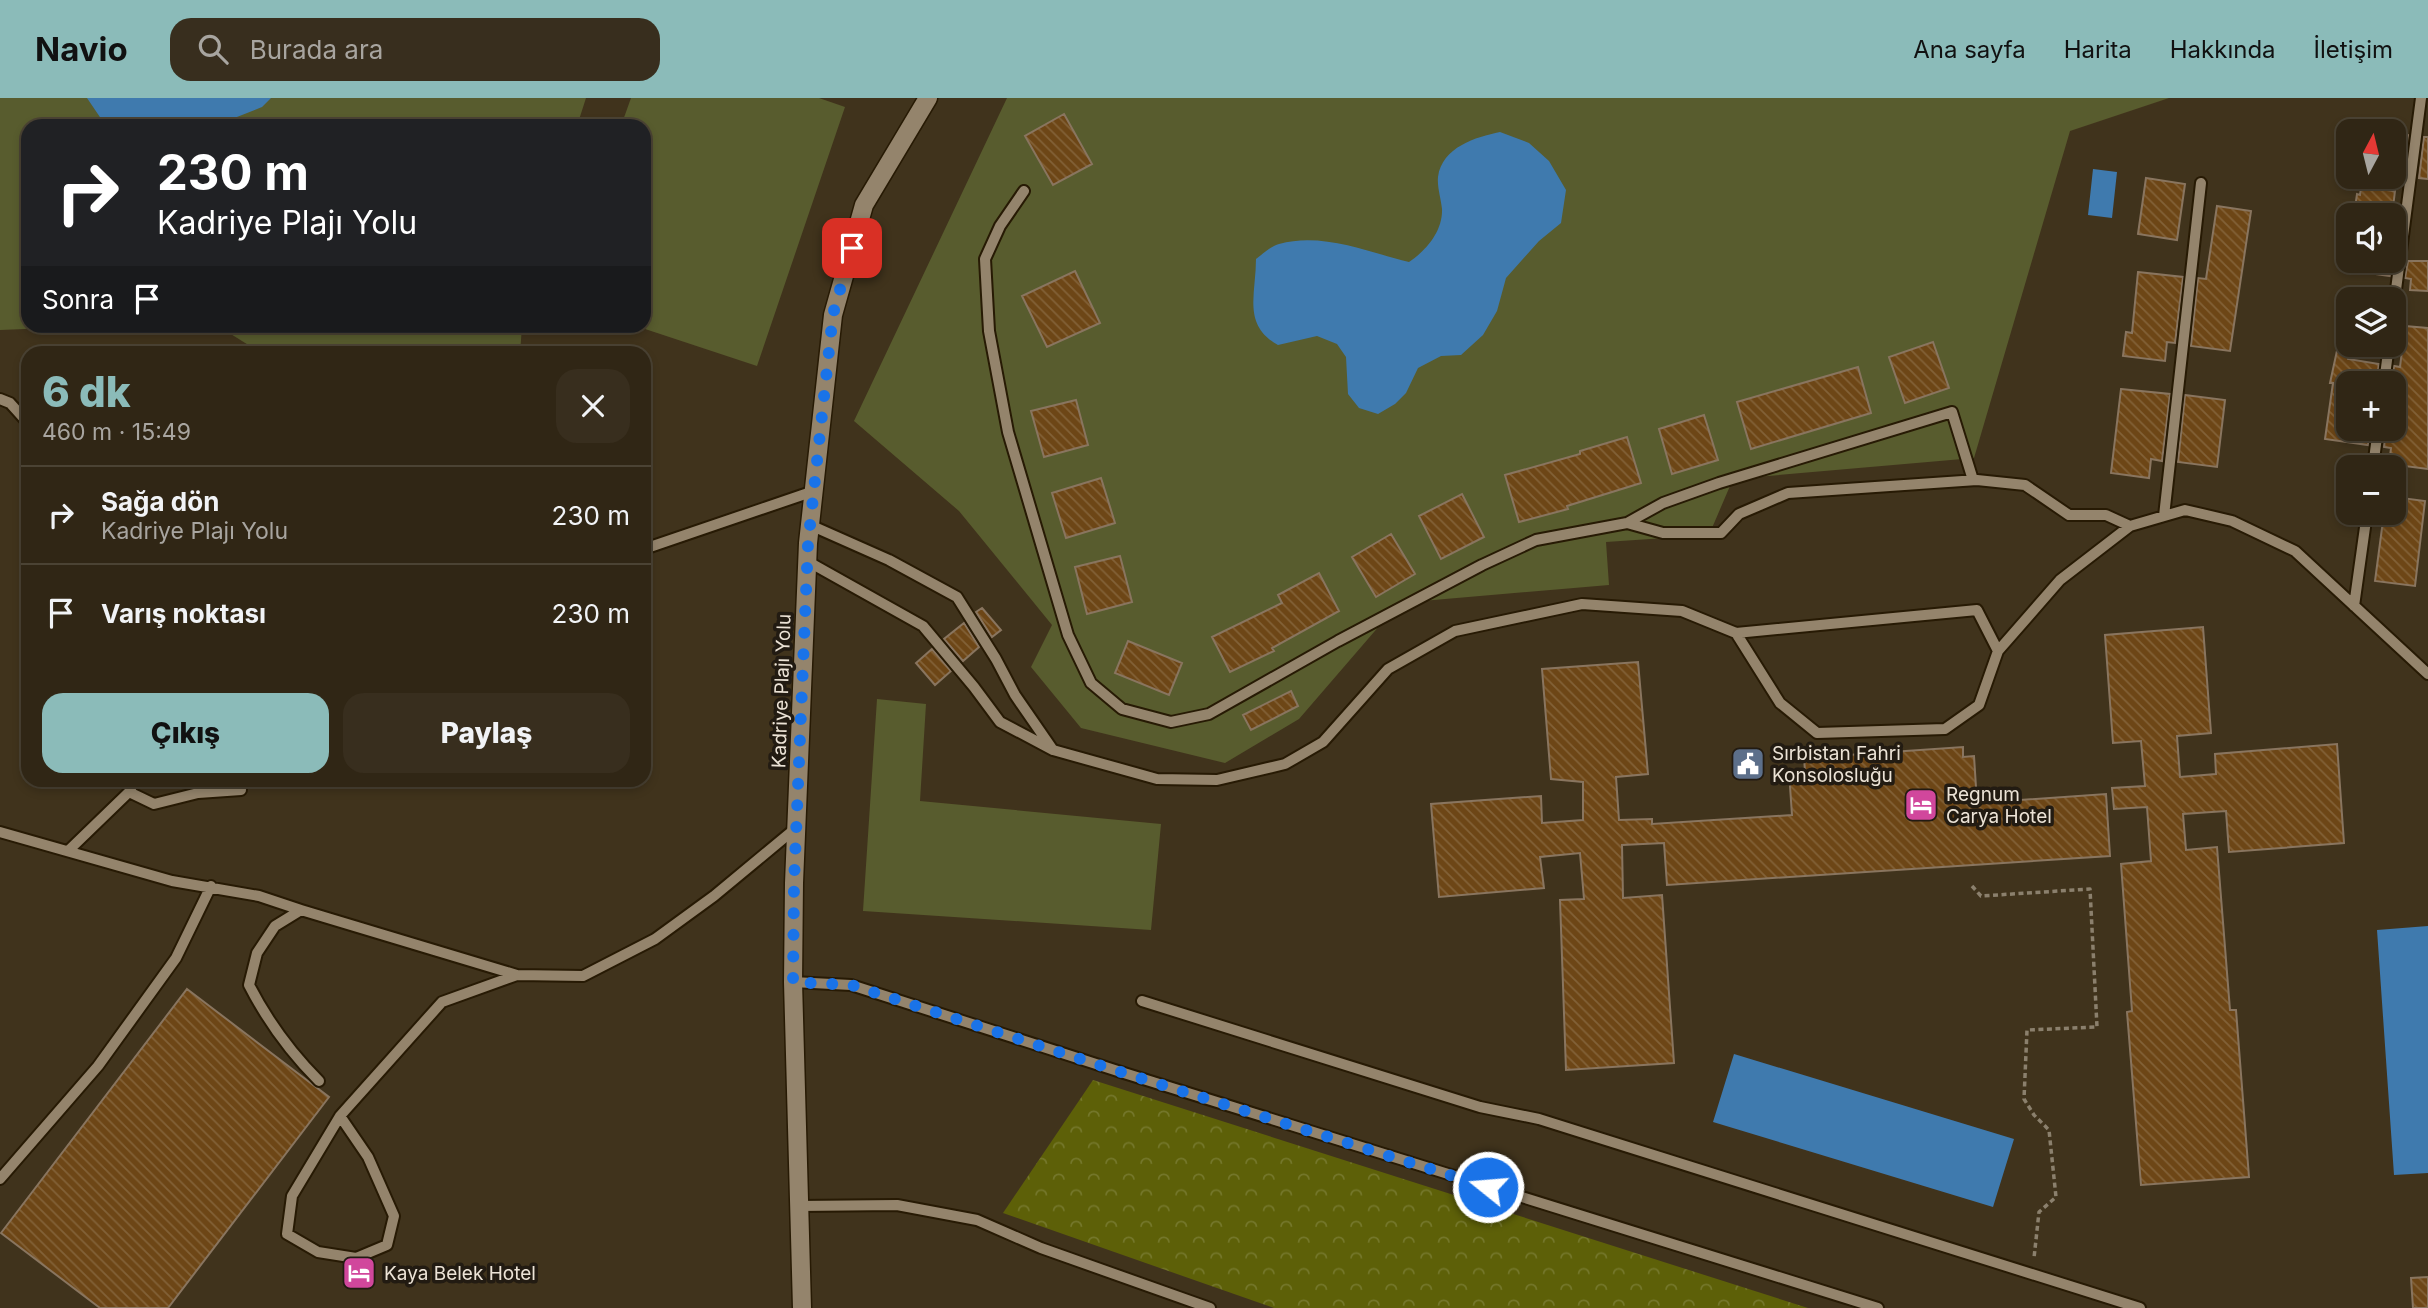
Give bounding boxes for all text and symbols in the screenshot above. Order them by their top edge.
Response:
search box [170,18,660,81]
text: Navio [35,29,128,69]
icon: search [194,30,232,68]
text: Burada ara [250,34,383,65]
text: Ana sayfa [1913,35,2026,64]
text: Harita [2064,35,2132,64]
text: Hakkında [2170,35,2276,64]
text: İletişim [2314,35,2393,64]
north arrow [2336,119,2406,189]
map controls [2336,119,2406,525]
text: 230 m [157,143,309,202]
icon: right [42,147,133,238]
text: Kadriye Plajı Yolu [157,203,417,242]
button: sound [2336,203,2406,273]
pin [822,218,882,278]
icon: arrive [833,229,871,267]
icon: arrive [128,280,166,318]
text: Sonra [42,284,114,315]
button: layers [2336,287,2406,357]
text: 6 dk [42,366,131,417]
button: close [556,369,630,443]
button: + [2336,371,2406,441]
text: 460 m · 15:49 [42,418,191,446]
button: − [2336,455,2406,525]
text: Sağa dön [101,486,219,517]
icon: right [42,496,80,534]
text: 230 m [552,500,630,531]
text: Kadriye Plajı Yolu [101,517,288,545]
icon: arrive [42,594,80,632]
text: Varış noktası [101,598,266,629]
text: 230 m [552,598,630,629]
street label: Kadriye Plajı Yolu [767,613,796,769]
button: Çıkış [42,693,329,773]
button: Paylaş [343,693,630,773]
place label: Sırbistan Fahri Konsolosluğu [1772,742,1901,787]
public building icon: Sırbistan Fahri Konsolosluğu [1729,745,1767,783]
place label: Regnum Carya Hotel [1946,783,2052,828]
hotel icon: Regnum Carya Hotel [1902,786,1940,824]
position arrow [1451,1150,1525,1224]
hotel icon: Kaya Belek Hotel [340,1254,378,1292]
place label: Kaya Belek Hotel [384,1262,536,1285]

